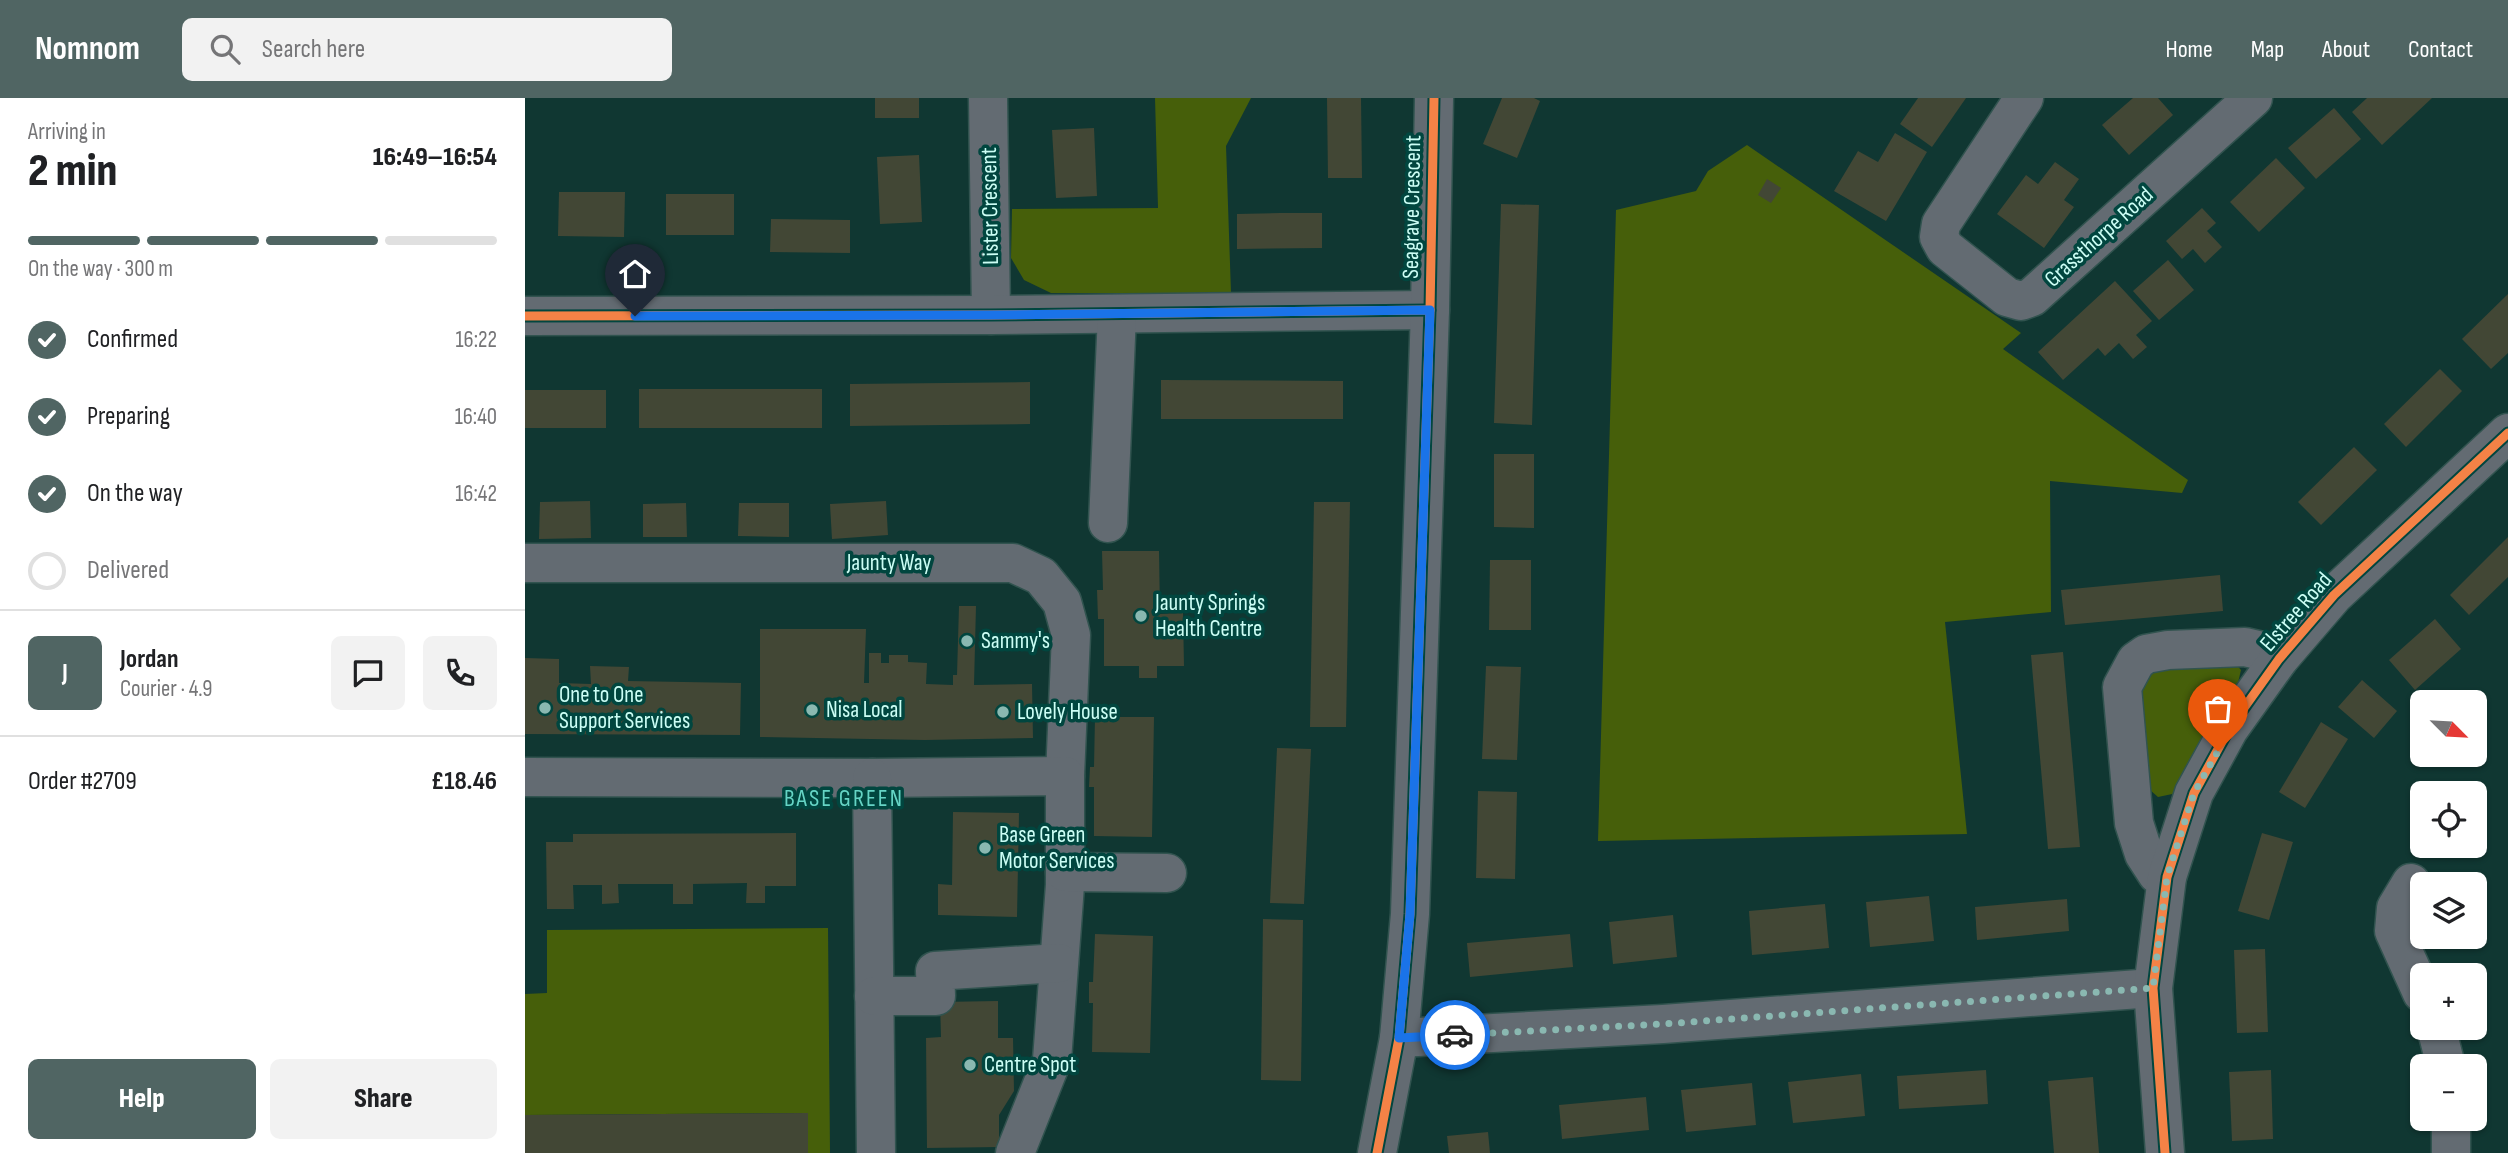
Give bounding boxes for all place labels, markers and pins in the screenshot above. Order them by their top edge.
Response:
pin [605,244,665,316]
place label: Jaunty Springs Health Centre [1154,589,1265,643]
marker: Jaunty Springs Health Centre [1133,608,1149,624]
place label: Sammy's [981,627,1050,655]
marker: Sammy's [959,633,975,649]
pin [2188,679,2248,751]
place label: One to One Support Services [559,681,690,735]
place label: Nisa Local [826,696,903,724]
place label: Lovely House [1017,698,1118,726]
marker: One to One Support Services [537,700,553,716]
marker: Nisa Local [804,702,820,718]
marker: Lovely House [995,704,1011,720]
place label: Base Green Motor Services [999,821,1115,875]
marker: Base Green Motor Services [977,840,993,856]
place label: Centre Spot [984,1051,1076,1079]
marker: Centre Spot [962,1057,978,1073]

